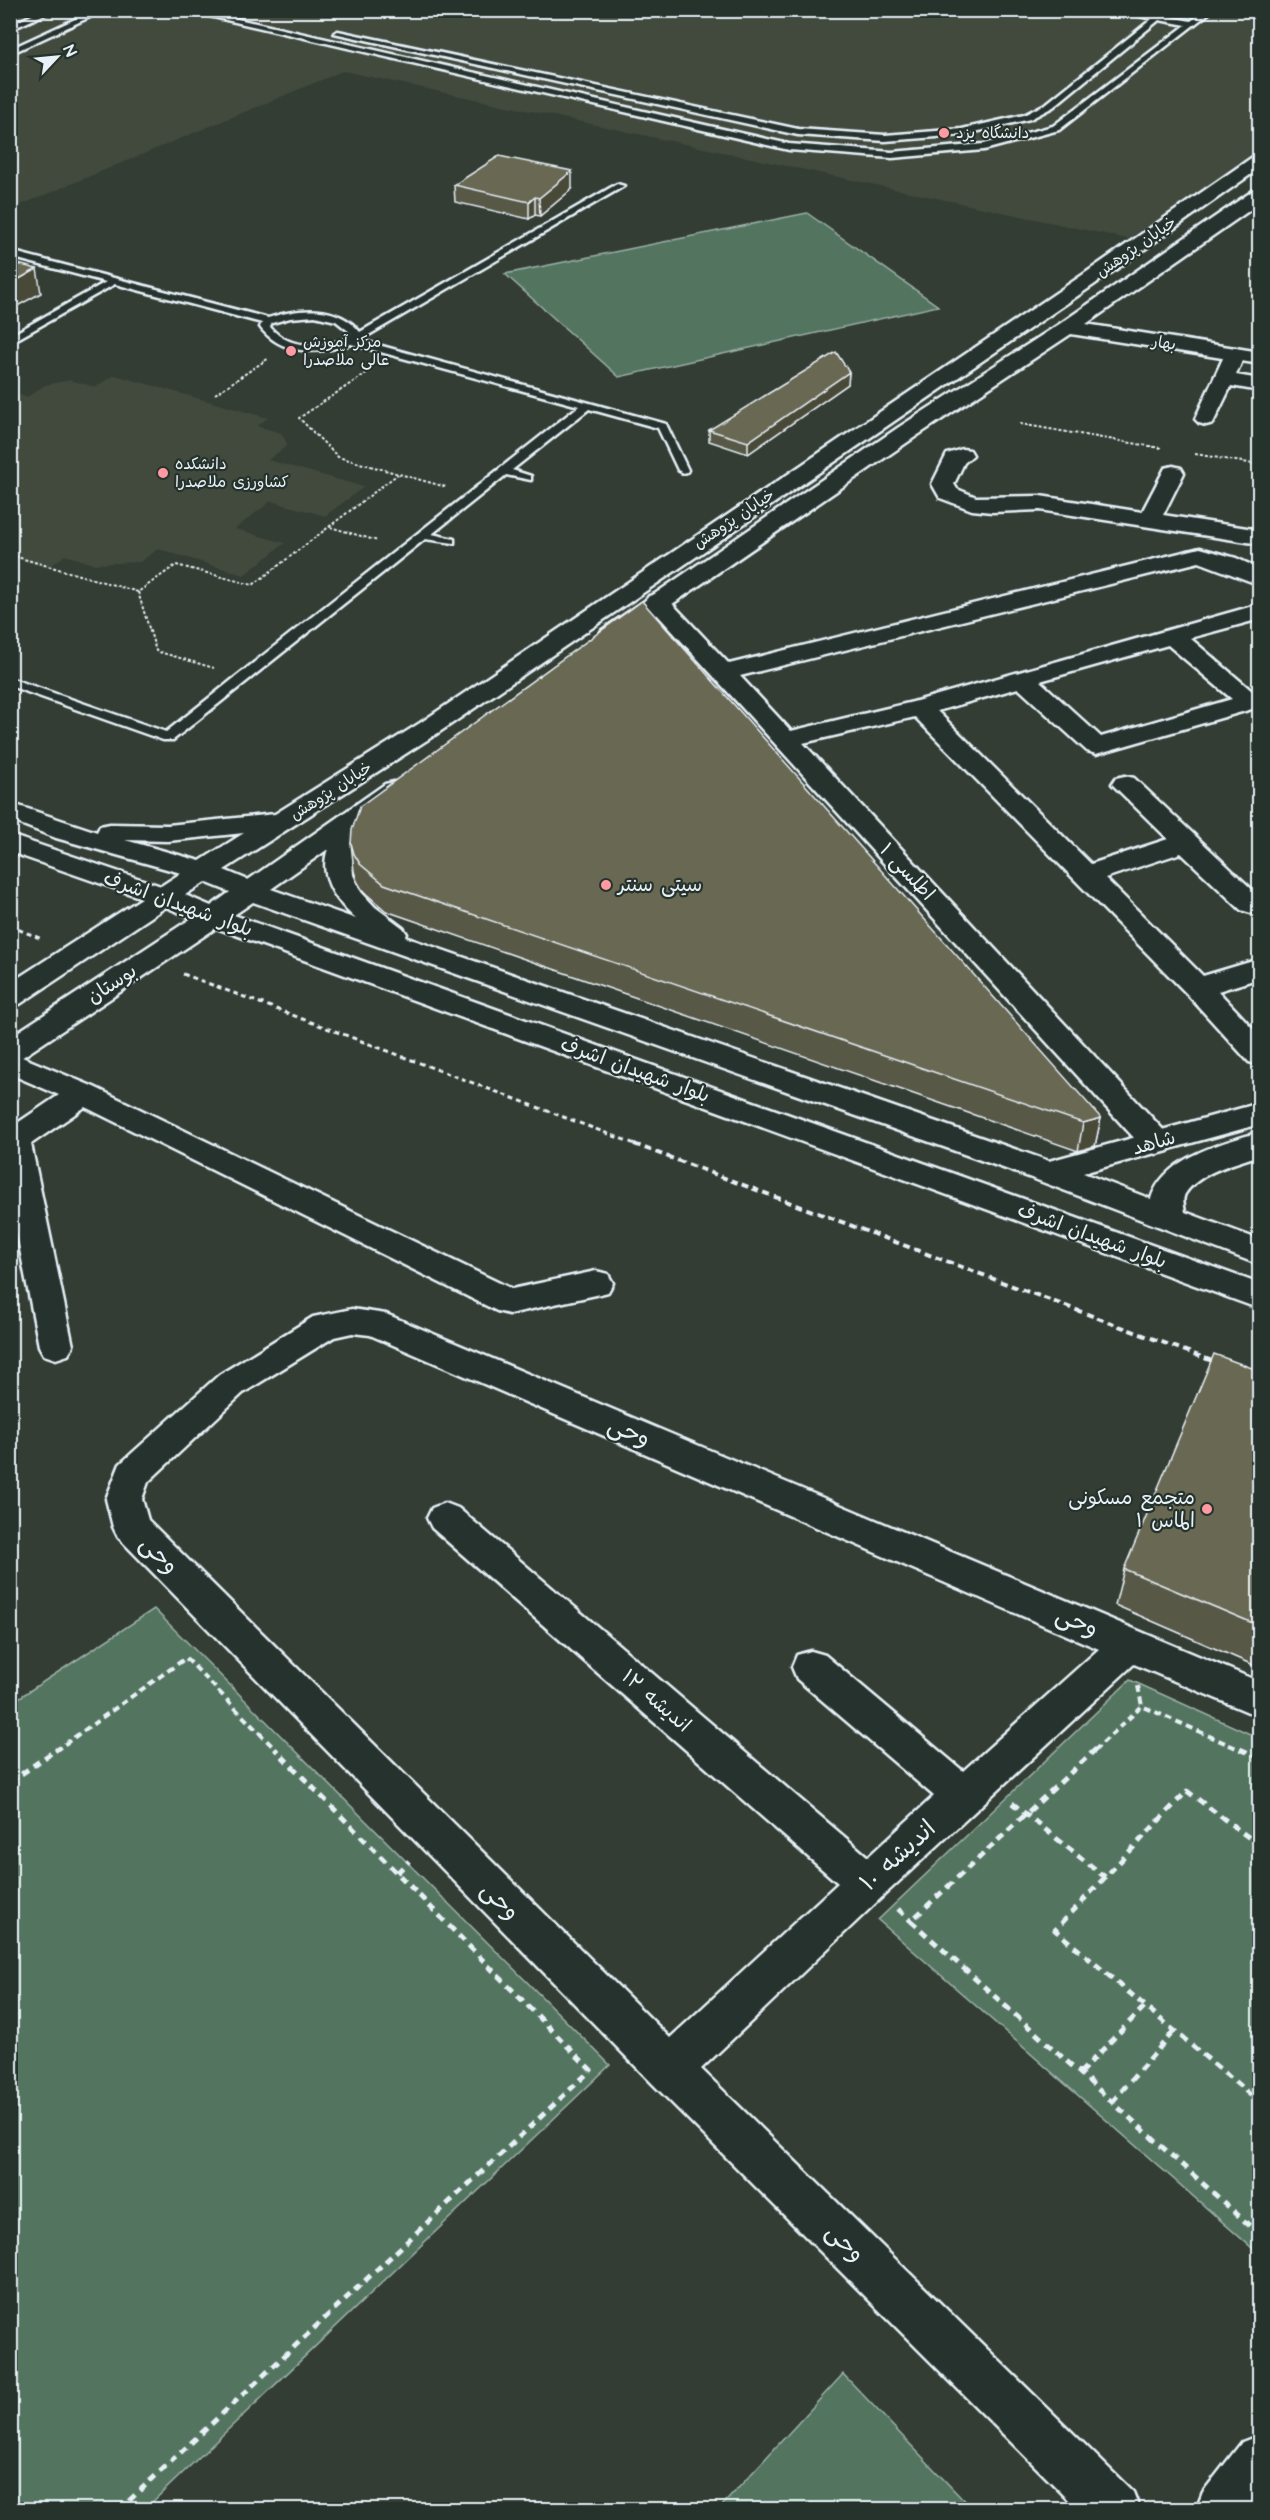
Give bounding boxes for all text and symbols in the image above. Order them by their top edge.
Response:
north arrow [27,27,87,87]
text: N [57,42,82,60]
place label: دانشگاه یزد [956,122,1029,144]
marker: دانشگاه یزد [937,126,951,140]
street label: خیابان پژوهش [1091,211,1181,283]
street label: بهار [1148,330,1178,356]
place label: مرکز آموزش عالی ملّاصدرا [303,331,389,371]
marker: مرکز آموزش عالی ملّاصدرا [284,344,298,358]
place label: دانشکده کشاورزی ملاصدرا [175,453,289,493]
marker: دانشکده کشاورزی ملاصدرا [156,466,170,480]
street label: خیابان پژوهش [689,484,779,554]
street label: خیابان پژوهش [286,756,376,826]
street label: اطلسی ۱ [873,837,941,907]
street label: بلوار شهیدان اشرف [99,864,257,944]
place label: سیتی سنتر [616,871,702,899]
marker: سیتی سنتر [599,878,613,892]
street label: بوستان [81,957,143,1011]
street label: بلوار شهیدان اشرف [556,1030,714,1110]
street label: شاهد [1129,1123,1179,1163]
street label: بلوار شهیدان اشرف [1013,1196,1171,1276]
street label: وحی [602,1408,656,1456]
place label: متجمع مسکونی الماس ۱ [1068,1484,1195,1535]
marker: متجمع مسکونی الماس ۱ [1200,1502,1214,1516]
street label: وحی [132,1528,186,1582]
street label: وحی [1050,1598,1104,1646]
street label: اندیشه ۱۲ [615,1663,697,1739]
street label: اندیشه ۱۰ [852,1813,944,1899]
street label: وحی [473,1874,527,1928]
street label: وحی [818,2216,872,2270]

